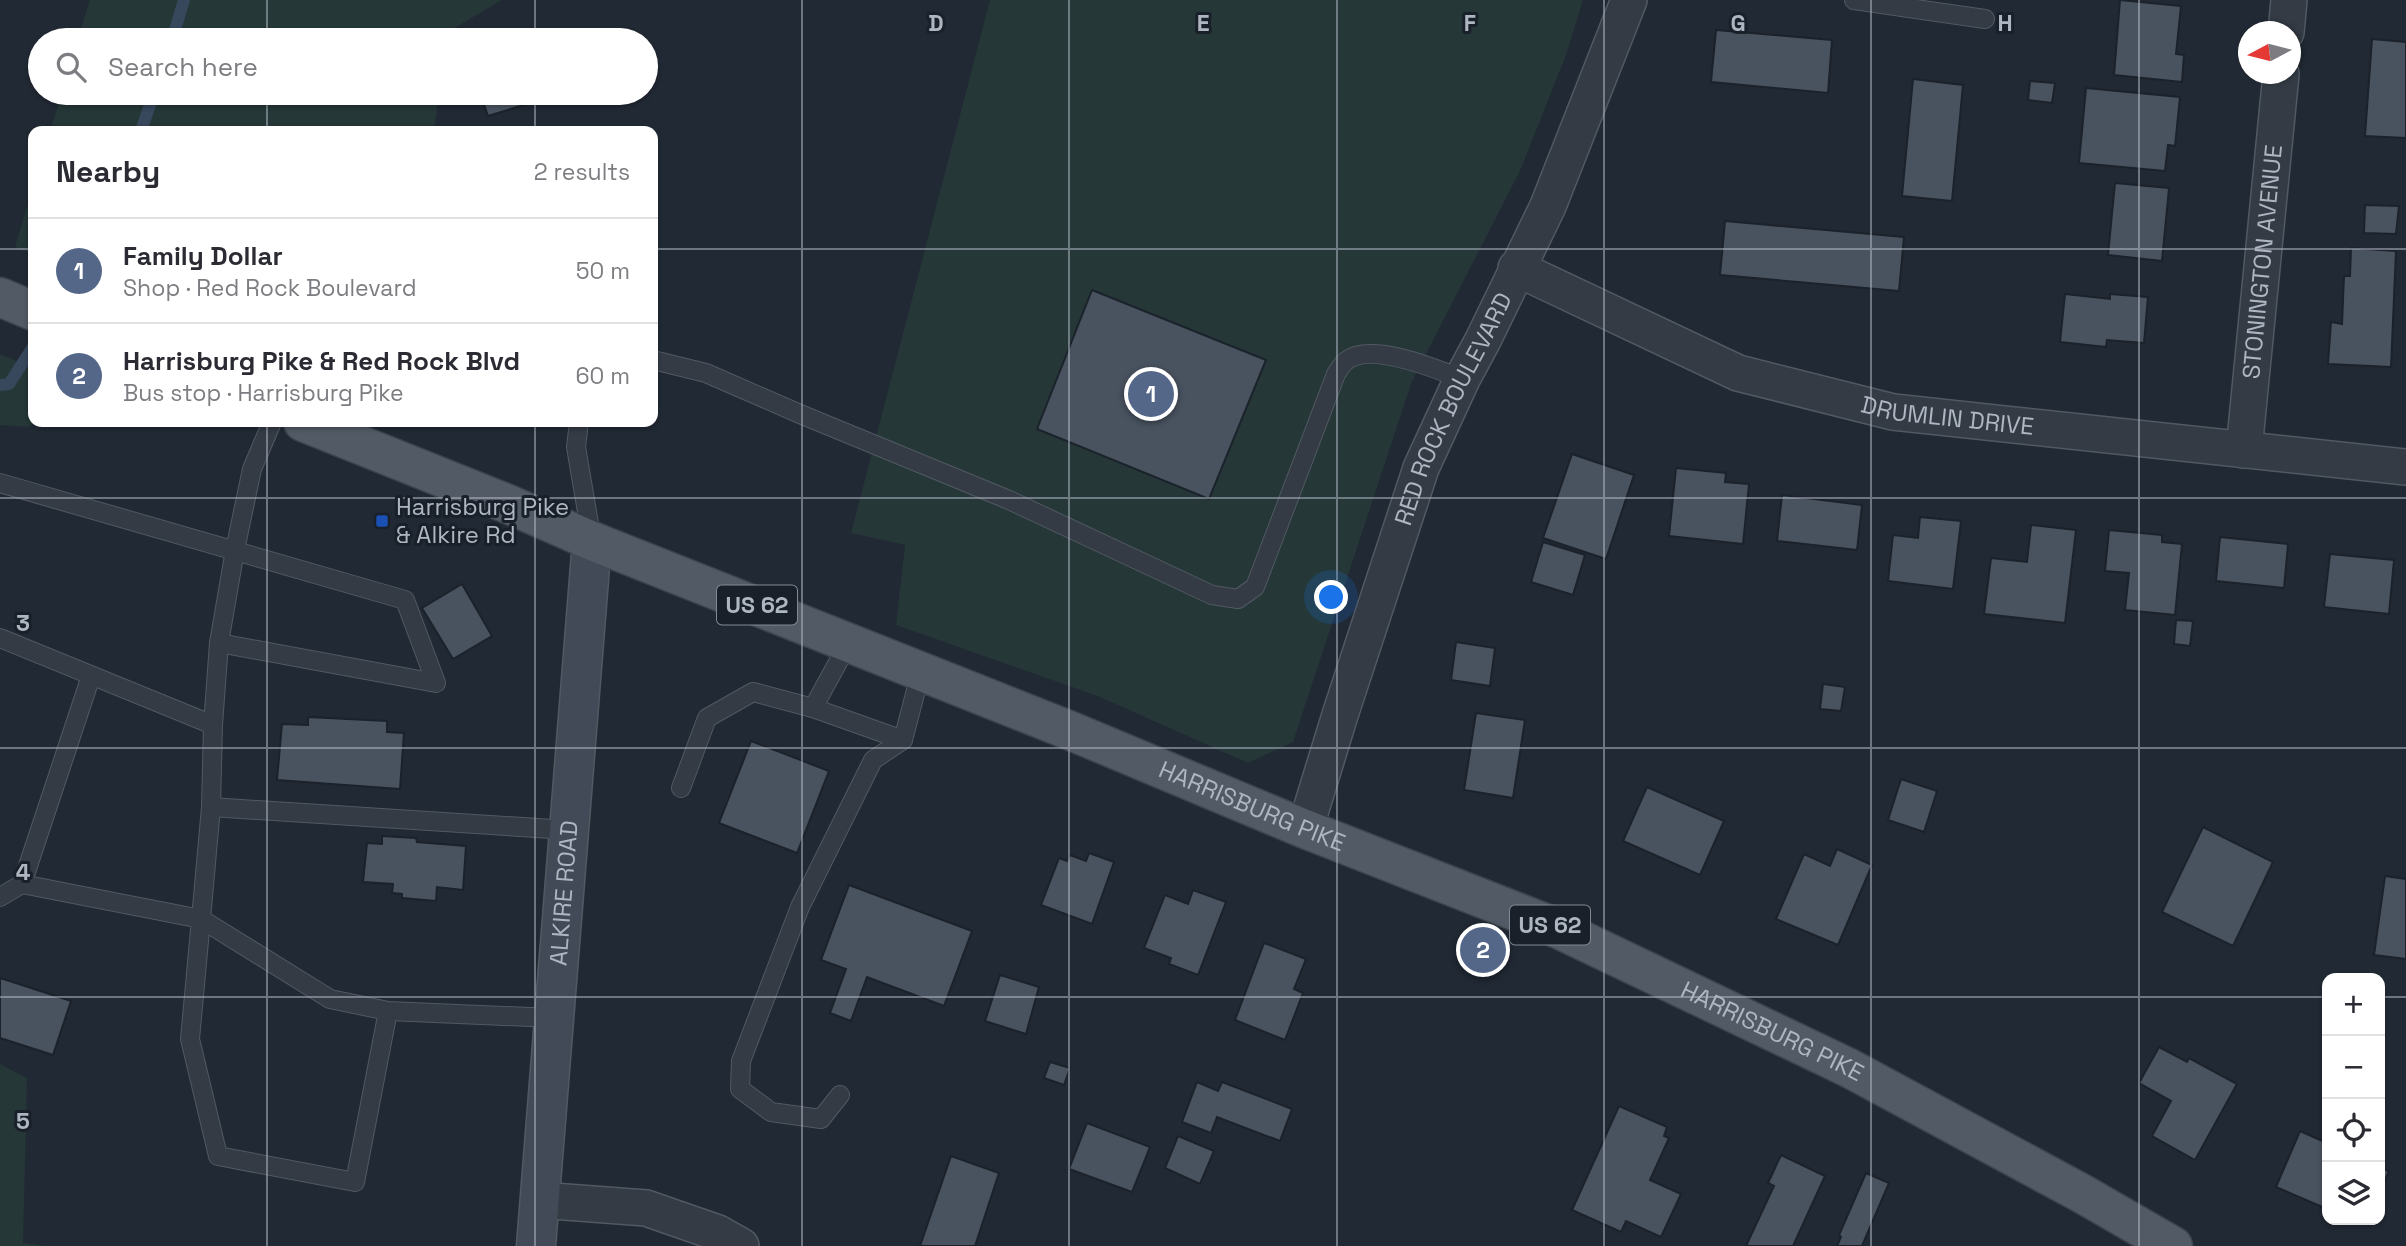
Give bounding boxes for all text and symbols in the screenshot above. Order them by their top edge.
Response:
text: D [928,8,944,38]
text: E [1197,8,1209,38]
text: F [1464,8,1476,38]
text: G [1730,8,1746,38]
text: H [1997,8,2013,38]
north arrow [2238,21,2301,84]
search box [28,28,658,105]
icon: search [52,48,90,86]
text: Search here [108,50,258,84]
street label: STONINGTON AVENUE [2235,143,2289,380]
text: Nearby [56,152,160,191]
text: 2 results [534,157,630,187]
text: Family Dollar [123,239,283,273]
text: 1 [74,256,84,286]
text: 50 m [576,256,630,286]
text: Shop · Red Rock Boulevard [123,273,417,303]
street label: RED ROCK BOULEVARD [1387,287,1519,529]
text: Harrisburg Pike & Red Rock Blvd [123,344,520,378]
text: 2 [72,361,86,391]
text: 60 m [575,361,630,391]
pin: 1 [1128,368,1174,420]
text: Bus stop · Harrisburg Pike [123,378,404,408]
street label: DRUMLIN DRIVE [1858,389,2036,442]
place label: Harrisburg Pike & Alkire Rd [396,491,569,550]
marker: Harrisburg Pike & Alkire Rd [374,513,390,529]
your location [1314,580,1348,614]
road number: US 62 [717,586,797,624]
text: 3 [16,608,30,638]
street label: HARRISBURG PIKE [1154,754,1350,858]
street label: ALKIRE ROAD [542,819,585,967]
text: 4 [16,857,31,887]
road number: US 62 [1510,906,1590,944]
pin: 2 [1460,924,1506,976]
map controls [2322,973,2385,1225]
button: + [2322,973,2385,1036]
street label: HARRISBURG PIKE [1676,974,1869,1088]
button: − [2322,1036,2385,1099]
button: locate [2322,1099,2385,1162]
text: 5 [16,1106,30,1136]
button: layers [2322,1162,2385,1225]

